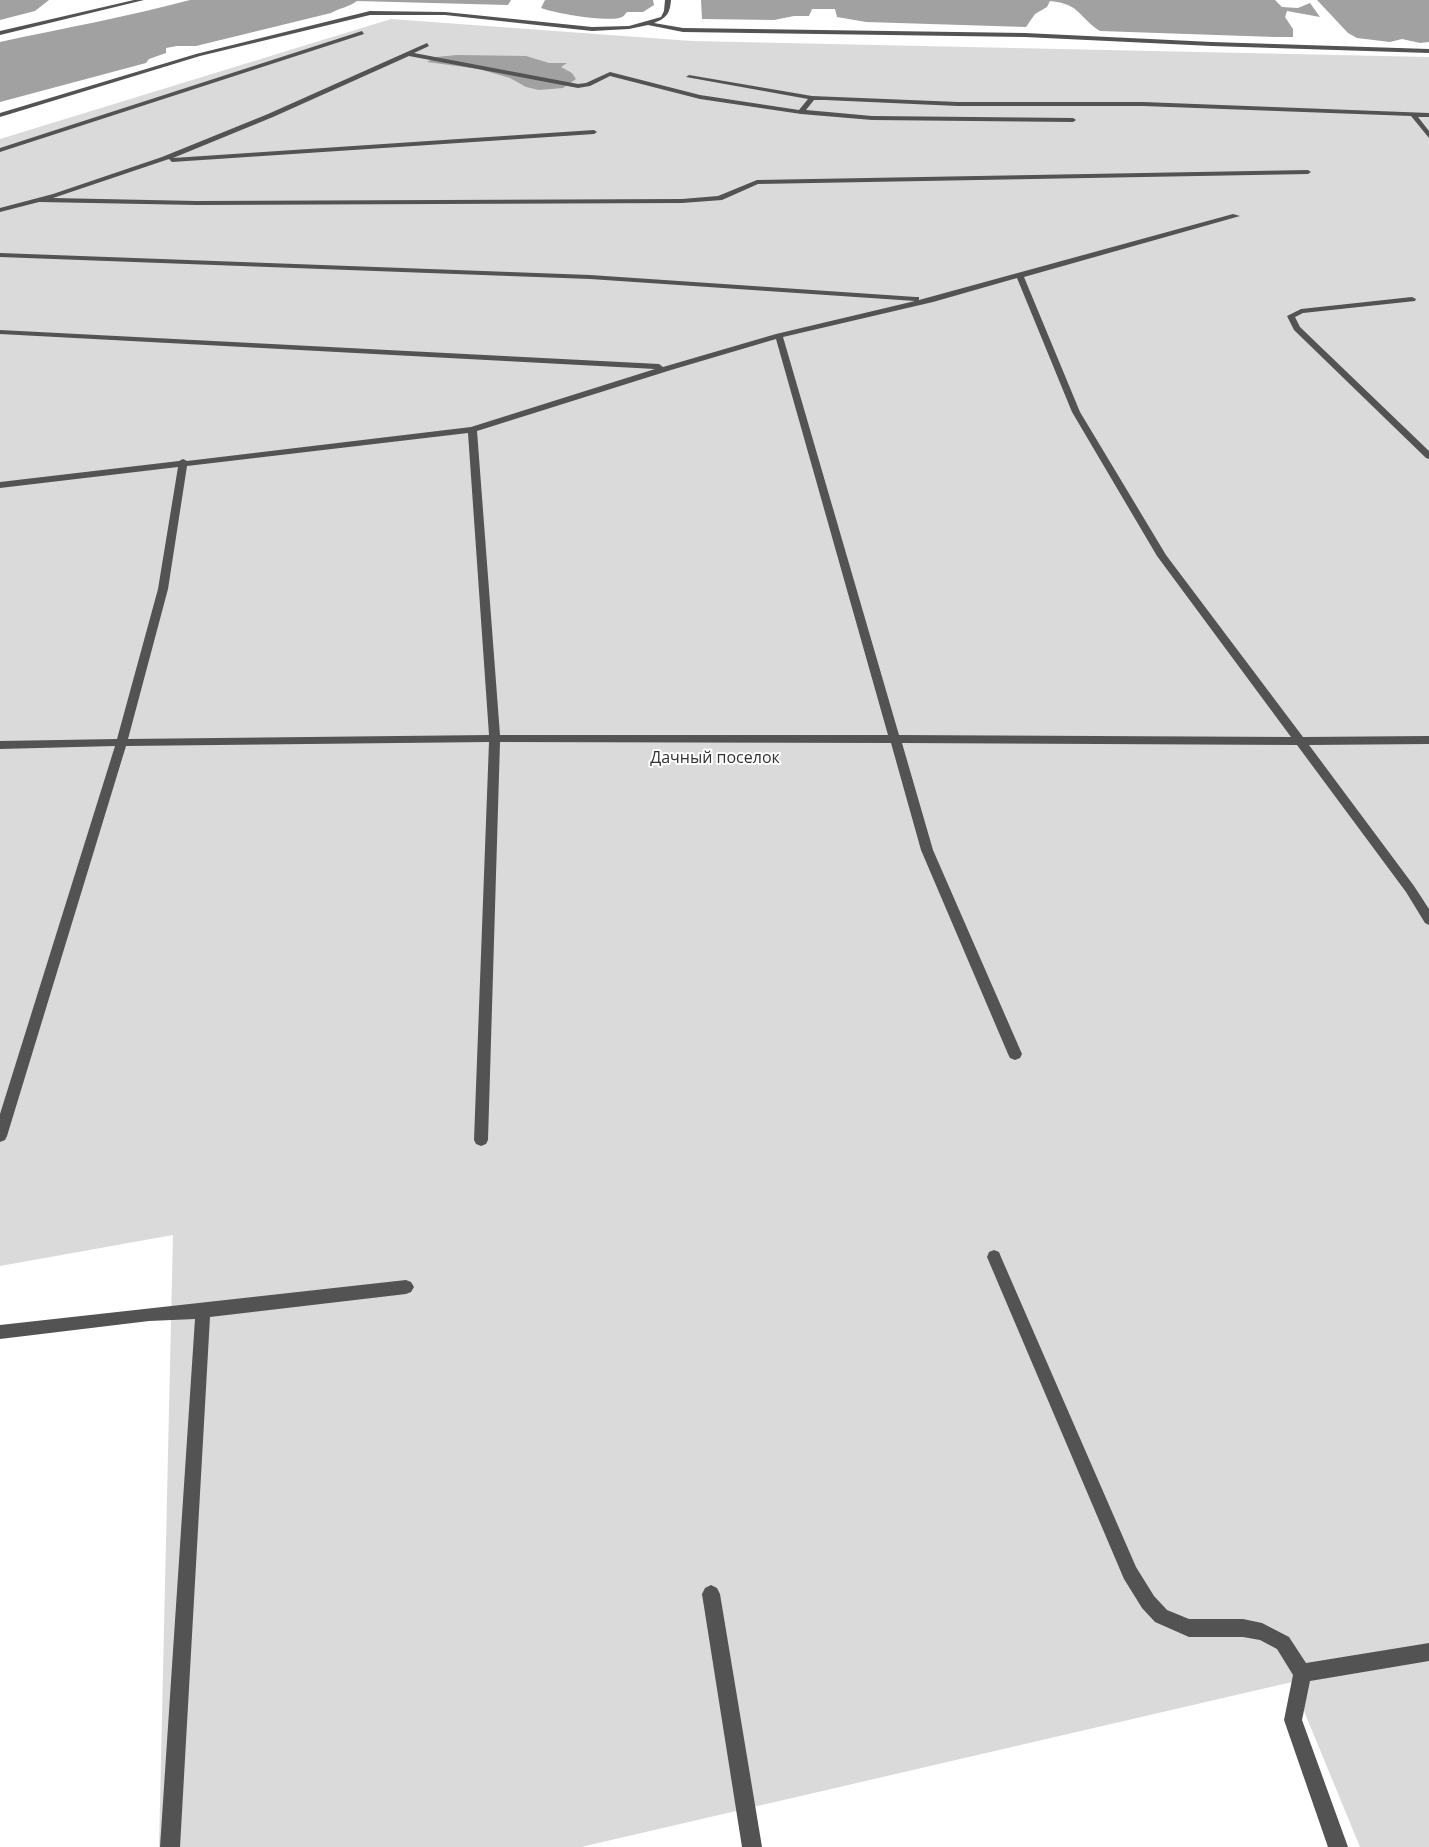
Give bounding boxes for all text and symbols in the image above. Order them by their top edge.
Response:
park label: Дачный поселок [650,748,780,768]

